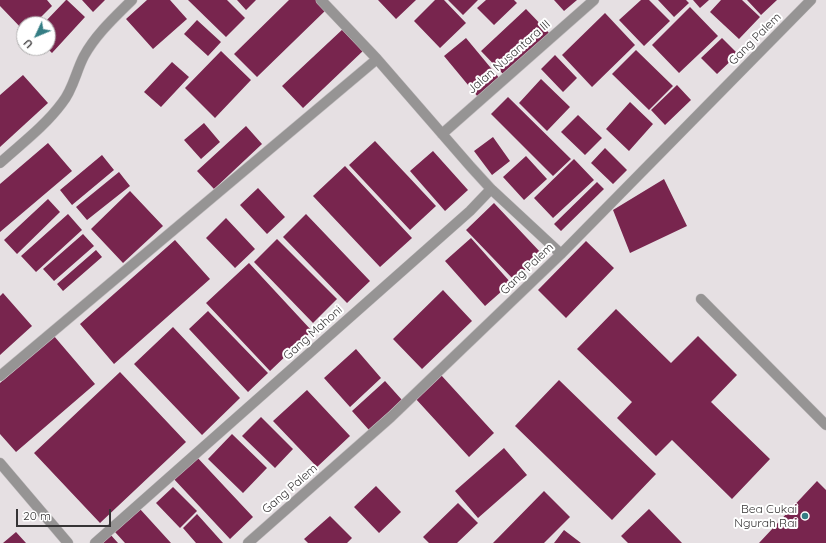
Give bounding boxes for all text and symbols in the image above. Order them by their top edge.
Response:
street label: Gang Palem [726,10,784,68]
north arrow [16,16,56,56]
street label: Jalan Nusantara III [465,17,553,97]
text: U [20,36,36,51]
street label: Gang Palem [497,240,557,298]
street label: Gang Mahoni [281,303,345,363]
street label: Gang Palem [260,461,320,517]
scale bar [18,501,113,527]
place label: Bea Cukai Ngurah Rai [734,502,797,530]
text: 20 m [23,508,51,523]
marker: Bea Cukai Ngurah Rai [800,511,810,521]

